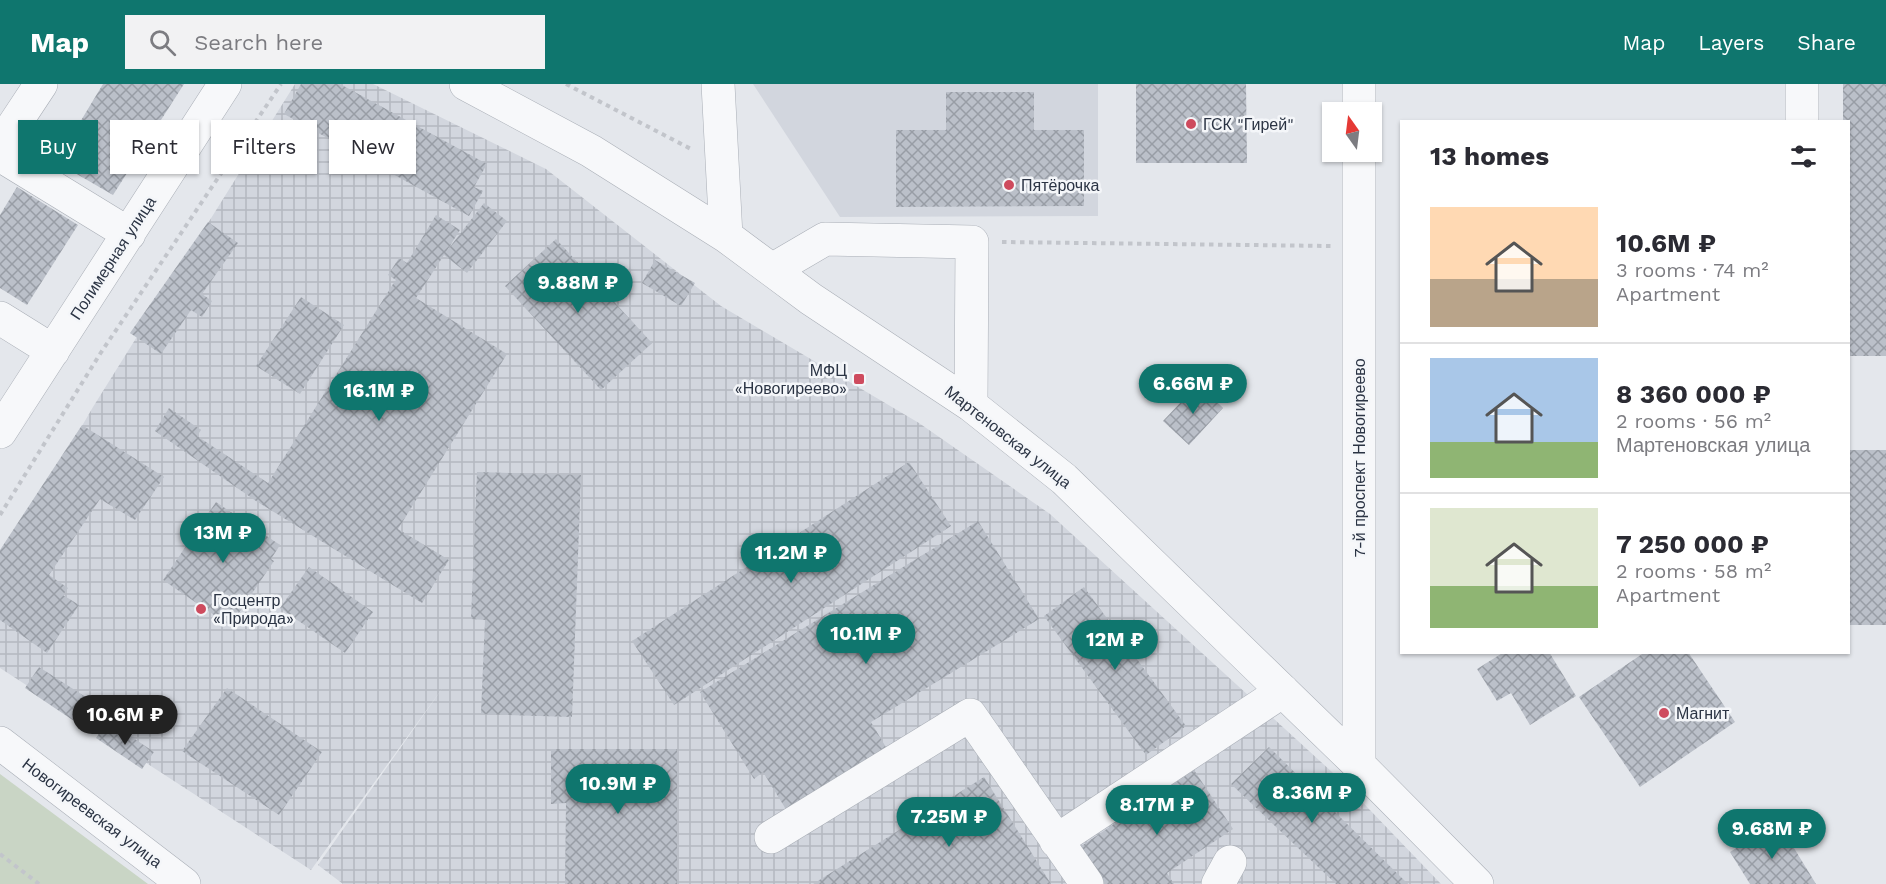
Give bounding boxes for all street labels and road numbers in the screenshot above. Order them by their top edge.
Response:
street label: Полимерная улица [66,193,160,323]
street label: 7-й проспект Новогиреево [1350,358,1369,558]
street label: Мартеновская улица [941,382,1075,492]
street label: Новогиреевская улица [18,754,166,872]

